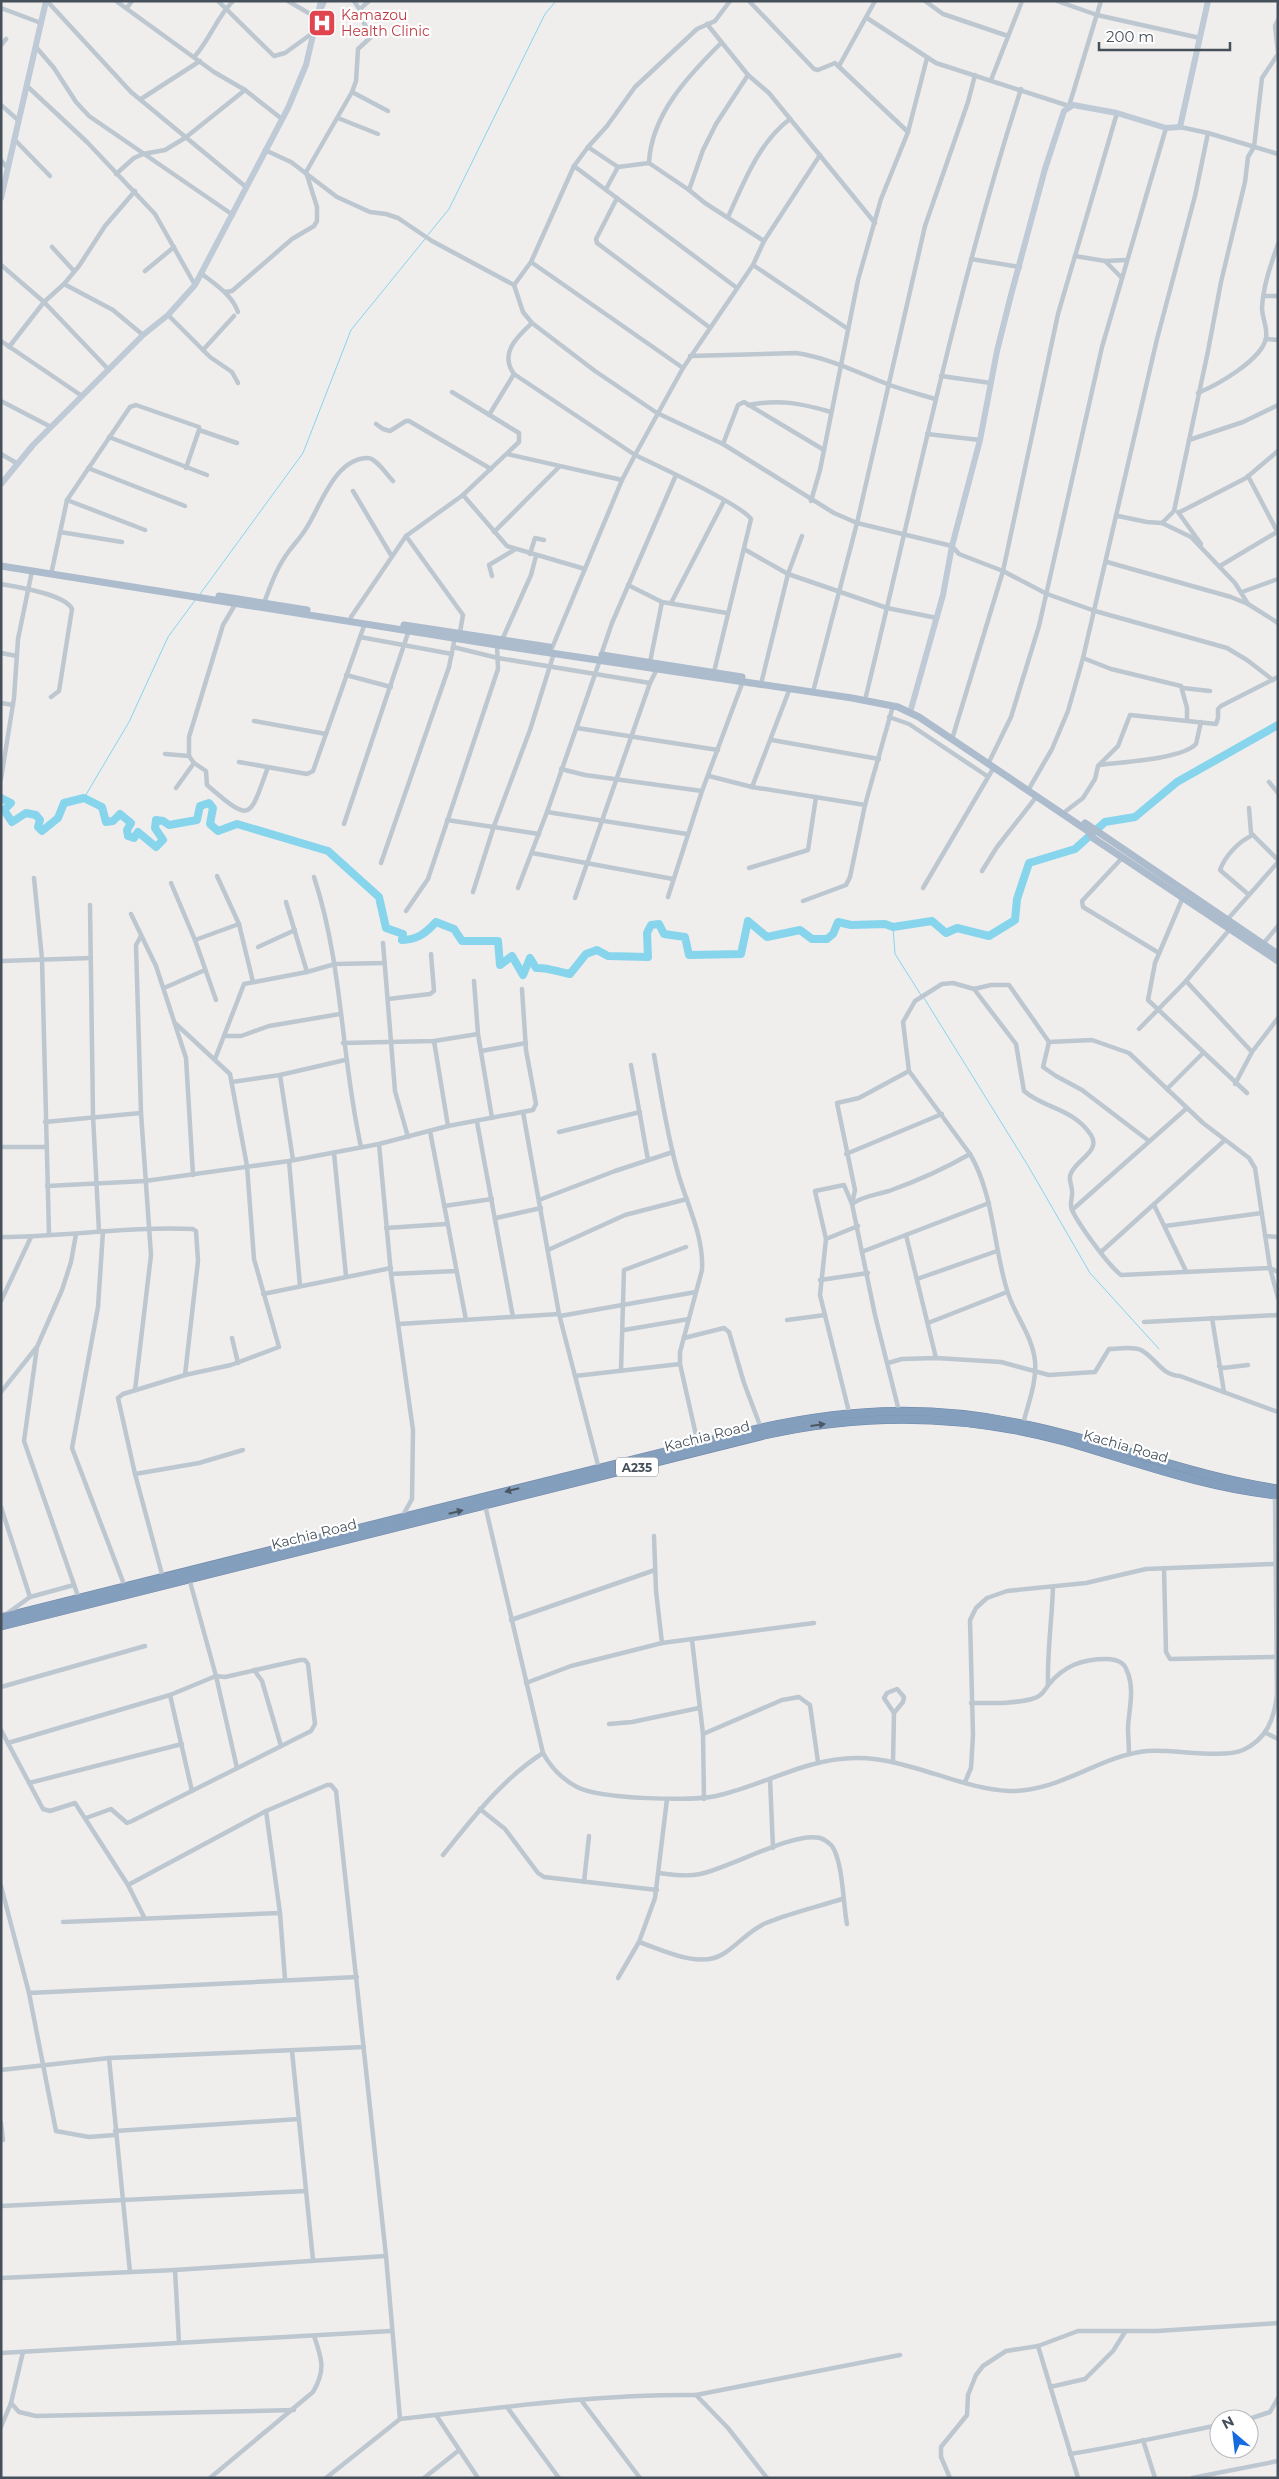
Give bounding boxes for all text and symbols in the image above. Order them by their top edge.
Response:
place label: Kamazou Health Clinic [341,6,430,40]
hospital icon: Kamazou Health Clinic [307,8,337,38]
scale bar [1099,20,1230,52]
text: 200 m [1106,27,1154,46]
street label: Kachia Road [662,1417,752,1455]
one-way arrow [810,1420,826,1428]
street label: Kachia Road [1081,1425,1171,1467]
road number: A235 [616,1458,658,1476]
one-way arrow [505,1486,520,1494]
one-way arrow [448,1508,463,1516]
street label: Kachia Road [269,1515,359,1553]
north arrow [1209,2409,1259,2459]
text: N [1219,2412,1237,2433]

